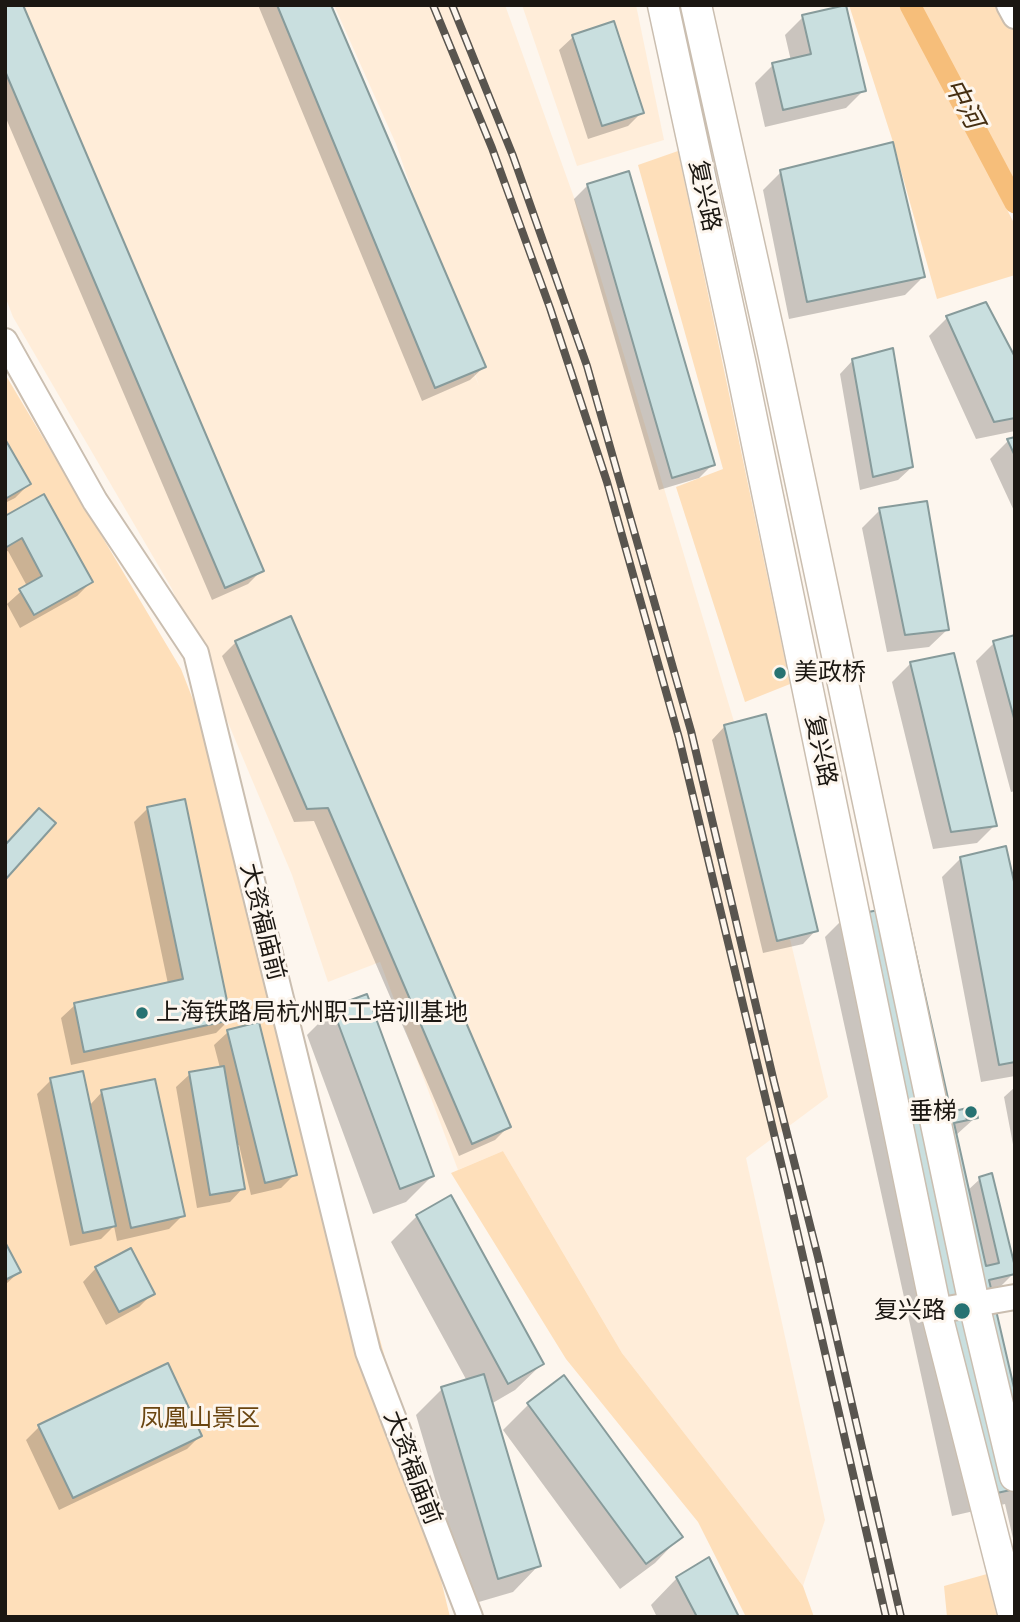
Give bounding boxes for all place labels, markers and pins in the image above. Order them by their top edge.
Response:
place label: 美政桥 [794,659,866,687]
marker: 美政桥 [772,665,788,681]
place label: 上海铁路局杭州职工培训基地 [156,999,468,1027]
marker: 上海铁路局杭州职工培训基地 [134,1005,150,1021]
place label: 垂梯 [909,1098,957,1126]
marker: 垂梯 [963,1104,979,1120]
place label: 复兴路 [874,1297,946,1325]
marker: 复兴路 [952,1301,972,1321]

